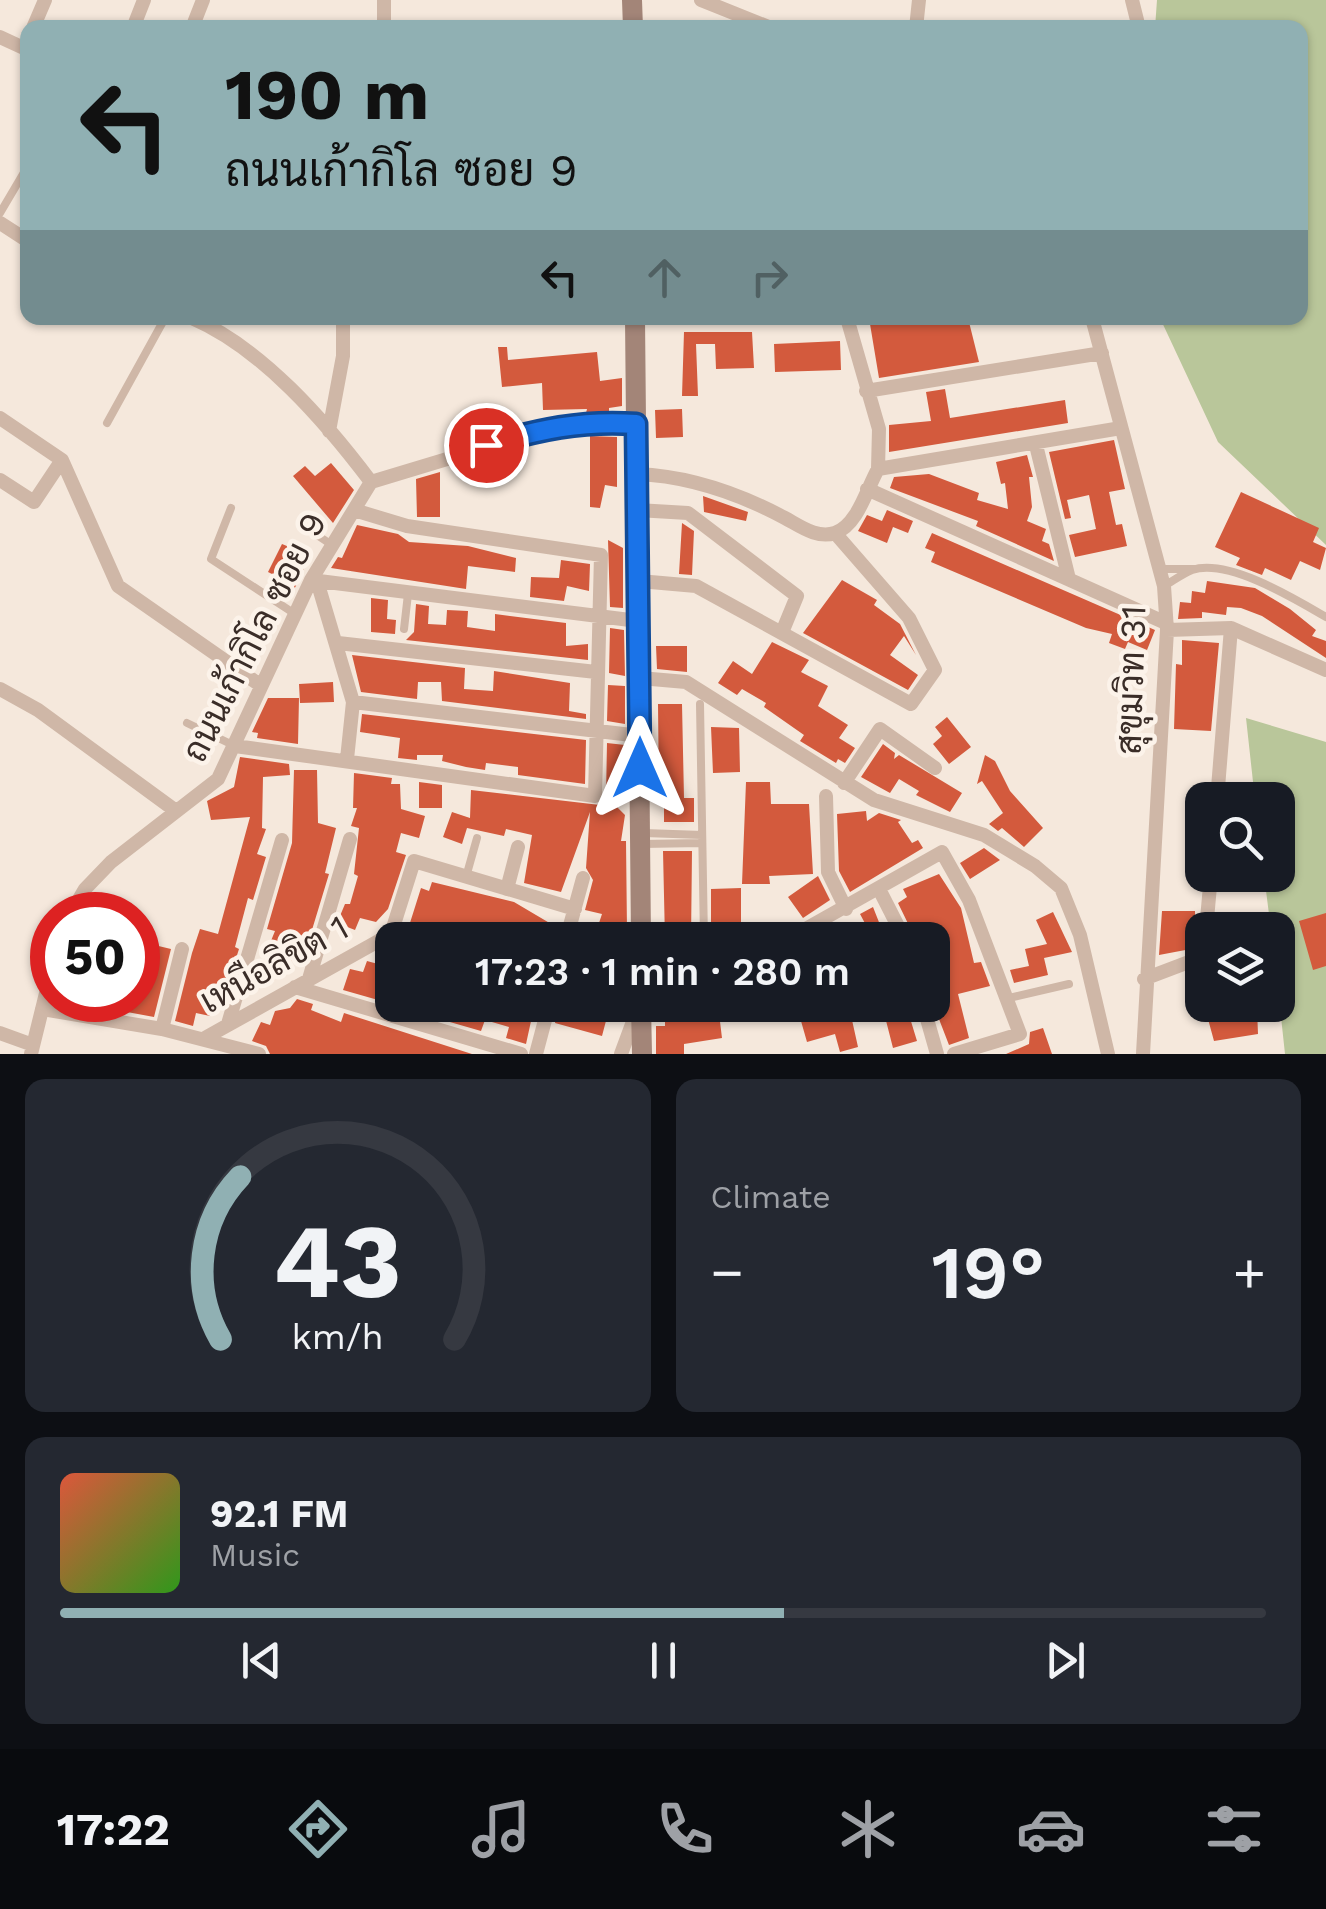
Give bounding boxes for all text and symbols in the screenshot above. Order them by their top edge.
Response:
text: 190 m [225,54,429,136]
icon: left [60,60,190,190]
text: ถนนเก้ากิโล ซอย 9 [225,144,578,197]
icon: left [532,250,587,305]
icon: ahead [637,250,692,305]
icon: right [742,250,797,305]
pin [444,403,529,488]
icon: arrive [459,418,514,473]
street label: ถนนเก้ากิโล ซอย 9 [171,504,335,769]
street label: สุขุมวิท 31 [1107,605,1158,756]
position arrow [588,716,692,820]
map controls [1185,782,1295,1022]
button: search [1185,782,1295,892]
speed limit sign: 50 [30,892,160,1022]
street label: เหนือลิขิต 1 [191,904,356,1022]
button: layers [1185,912,1295,1022]
text: 17:23 · 1 min · 280 m [475,950,850,994]
text: Climate [711,1178,831,1216]
text: 43 [273,1200,402,1322]
text: 19° [931,1228,1045,1316]
text: − [711,1240,744,1304]
text: + [1233,1240,1266,1304]
text: km/h [292,1316,384,1358]
text: 92.1 FM [210,1492,348,1536]
text: Music [210,1536,300,1574]
icon: previous [234,1633,289,1688]
icon: pause [636,1633,691,1688]
icon: next [1038,1633,1093,1688]
icon: directions [283,1794,353,1864]
icon: music [466,1794,536,1864]
icon: phone [650,1794,720,1864]
icon: climate [833,1794,903,1864]
icon: car [1016,1794,1086,1864]
icon: filters [1199,1794,1269,1864]
text: 17:22 [57,1803,170,1856]

